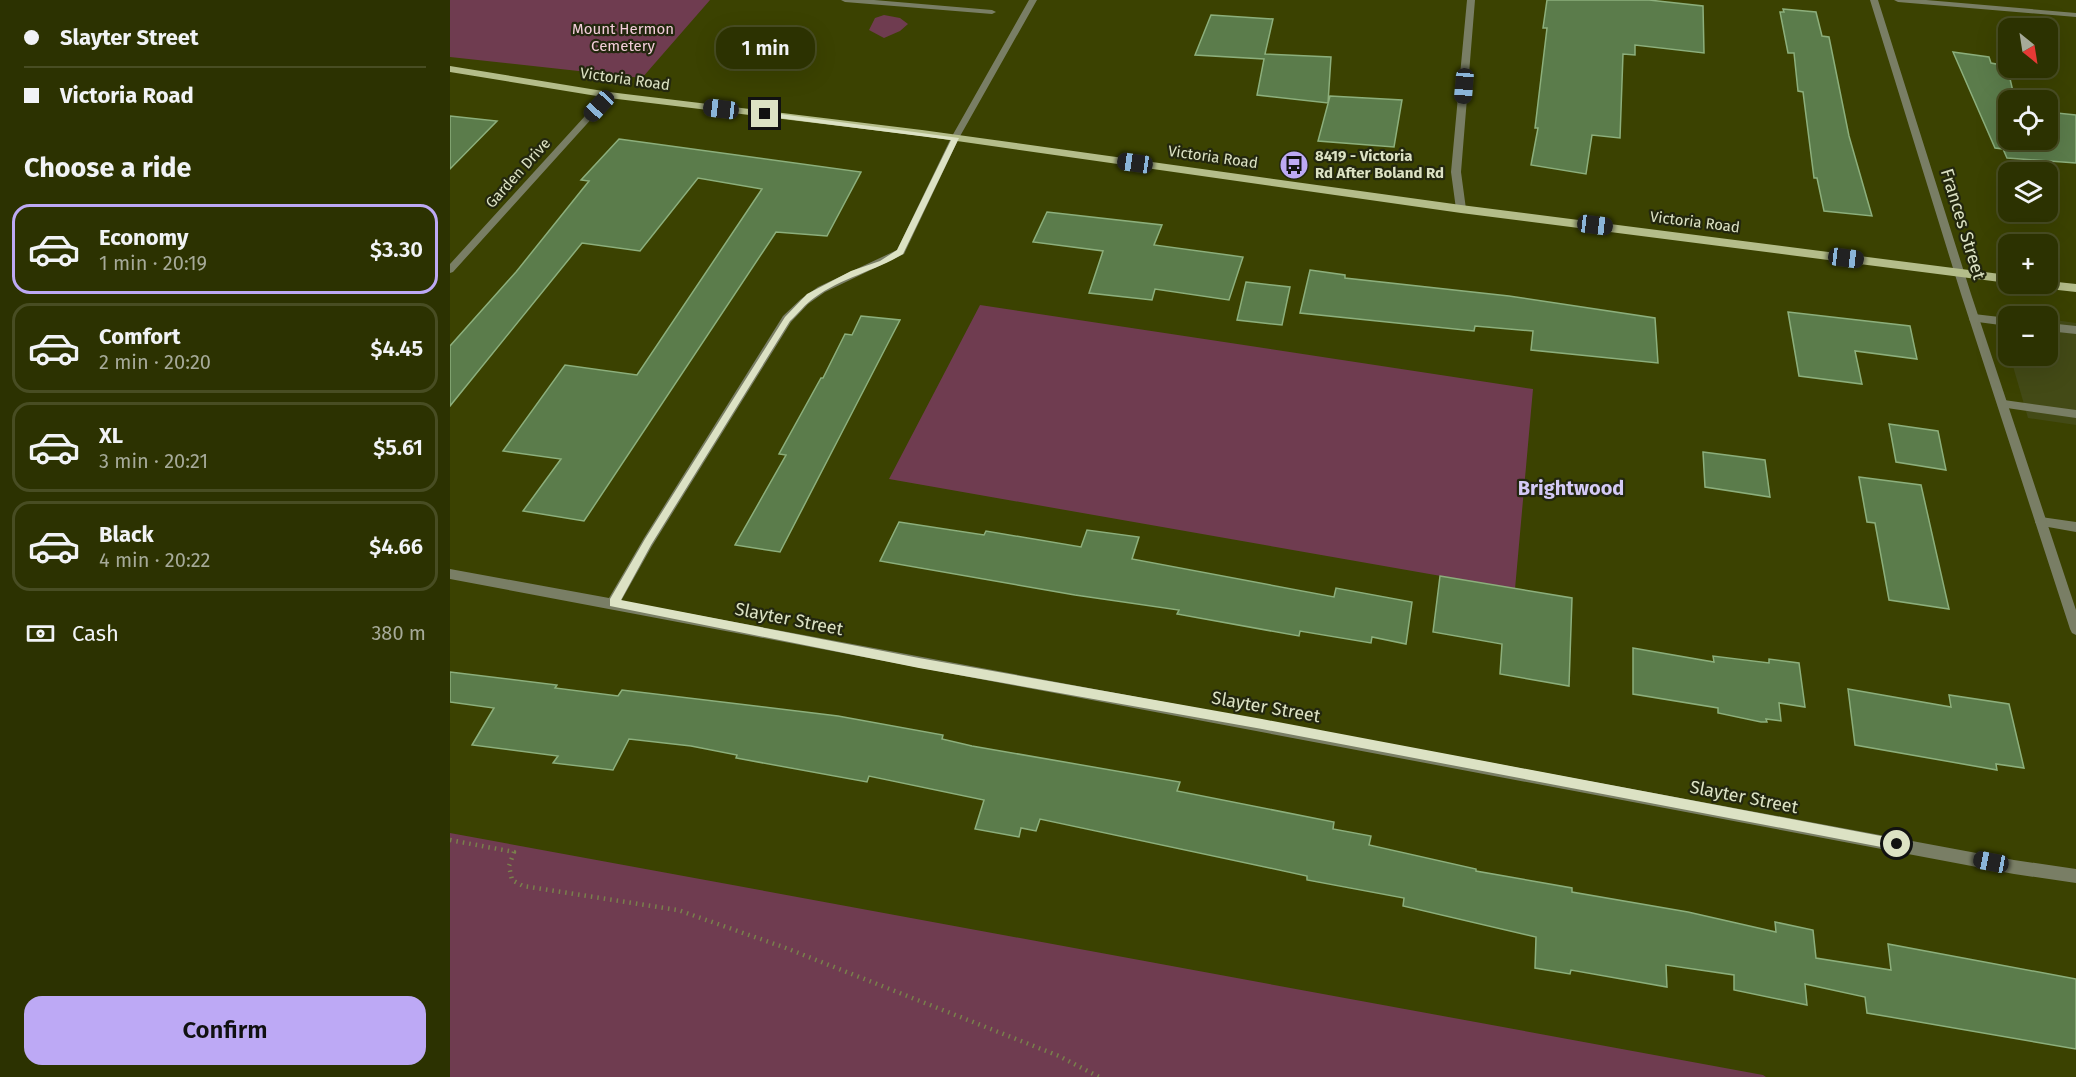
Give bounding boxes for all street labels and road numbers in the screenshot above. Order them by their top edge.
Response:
street label: Victoria Road [579,64,671,94]
street label: Garden Drive [482,134,554,212]
street label: Victoria Road [1167,142,1259,172]
street label: Frances Street [1936,166,1990,283]
street label: Victoria Road [1649,208,1741,236]
street label: Slayter Street [733,598,846,640]
street label: Slayter Street [1210,687,1323,727]
street label: Slayter Street [1688,776,1801,818]

